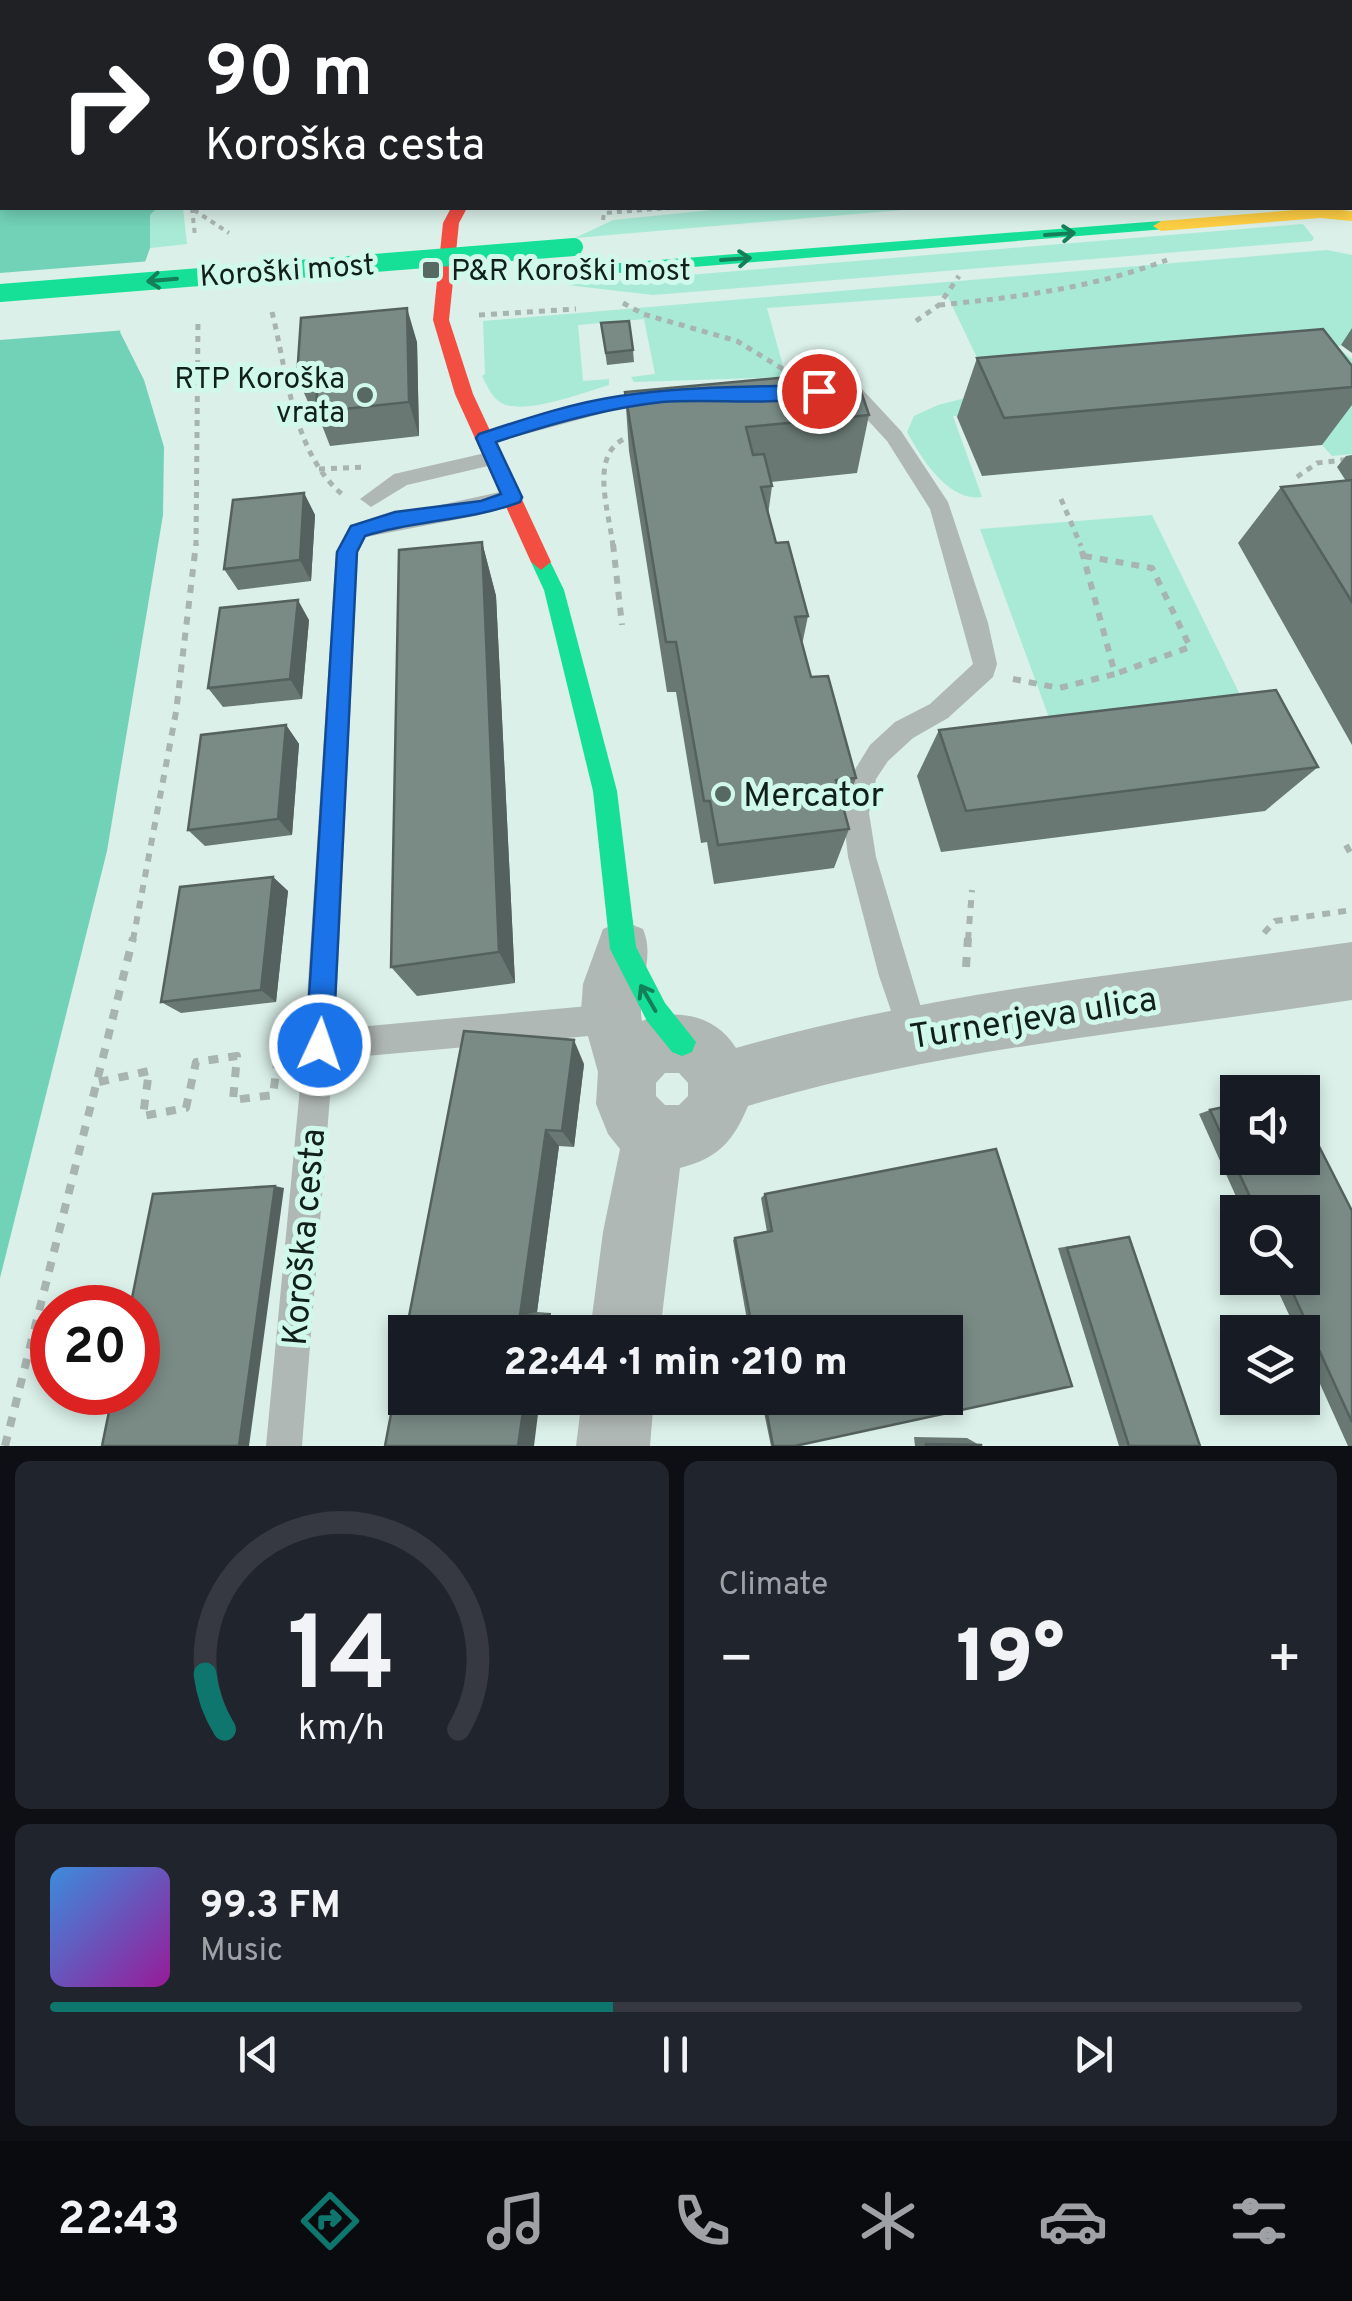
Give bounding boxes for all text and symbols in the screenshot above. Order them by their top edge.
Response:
text: 90 m [205,32,373,121]
icon: right [40,40,170,170]
text: Koroška cesta [205,119,485,176]
one-way arrow [1044,224,1076,243]
street label: Koroški most [199,248,376,297]
one-way arrow [720,249,752,268]
place label: P&R Koroški most [451,254,691,291]
marker: P&R Koroški most [420,259,442,281]
one-way arrow [147,270,179,289]
pin [777,349,862,434]
place label: RTP Koroška vrata [174,362,345,433]
icon: arrive [792,364,847,419]
marker: RTP Koroška vrata [354,384,376,406]
place label: Mercator [743,775,884,819]
marker: Mercator [712,783,734,805]
street label: Turnerjeva ulica [907,979,1160,1061]
one-way arrow [638,984,658,1013]
position arrow [268,993,372,1097]
map controls [1220,1075,1320,1415]
button: sound [1220,1075,1320,1175]
street label: Koroška cesta [275,1127,337,1348]
button: search [1220,1195,1320,1295]
speed limit sign: 20 [30,1285,160,1415]
button: layers [1220,1315,1320,1415]
text: 22:44 · 1 min · 210 m [503,1340,848,1389]
text: Climate [719,1566,828,1606]
text: 14 [287,1595,396,1727]
text: 19° [956,1614,1065,1709]
text: − [719,1627,754,1697]
text: + [1267,1627,1302,1697]
text: km/h [298,1707,385,1753]
text: 99.3 FM [200,1883,341,1932]
text: Music [200,1932,283,1972]
icon: previous [231,2027,286,2082]
icon: pause [648,2027,703,2082]
icon: next [1066,2027,1121,2082]
icon: directions [295,2186,365,2256]
icon: music [481,2186,551,2256]
icon: phone [667,2186,737,2256]
icon: climate [853,2186,923,2256]
icon: car [1038,2186,1108,2256]
icon: filters [1224,2186,1294,2256]
text: 22:43 [58,2193,180,2250]

